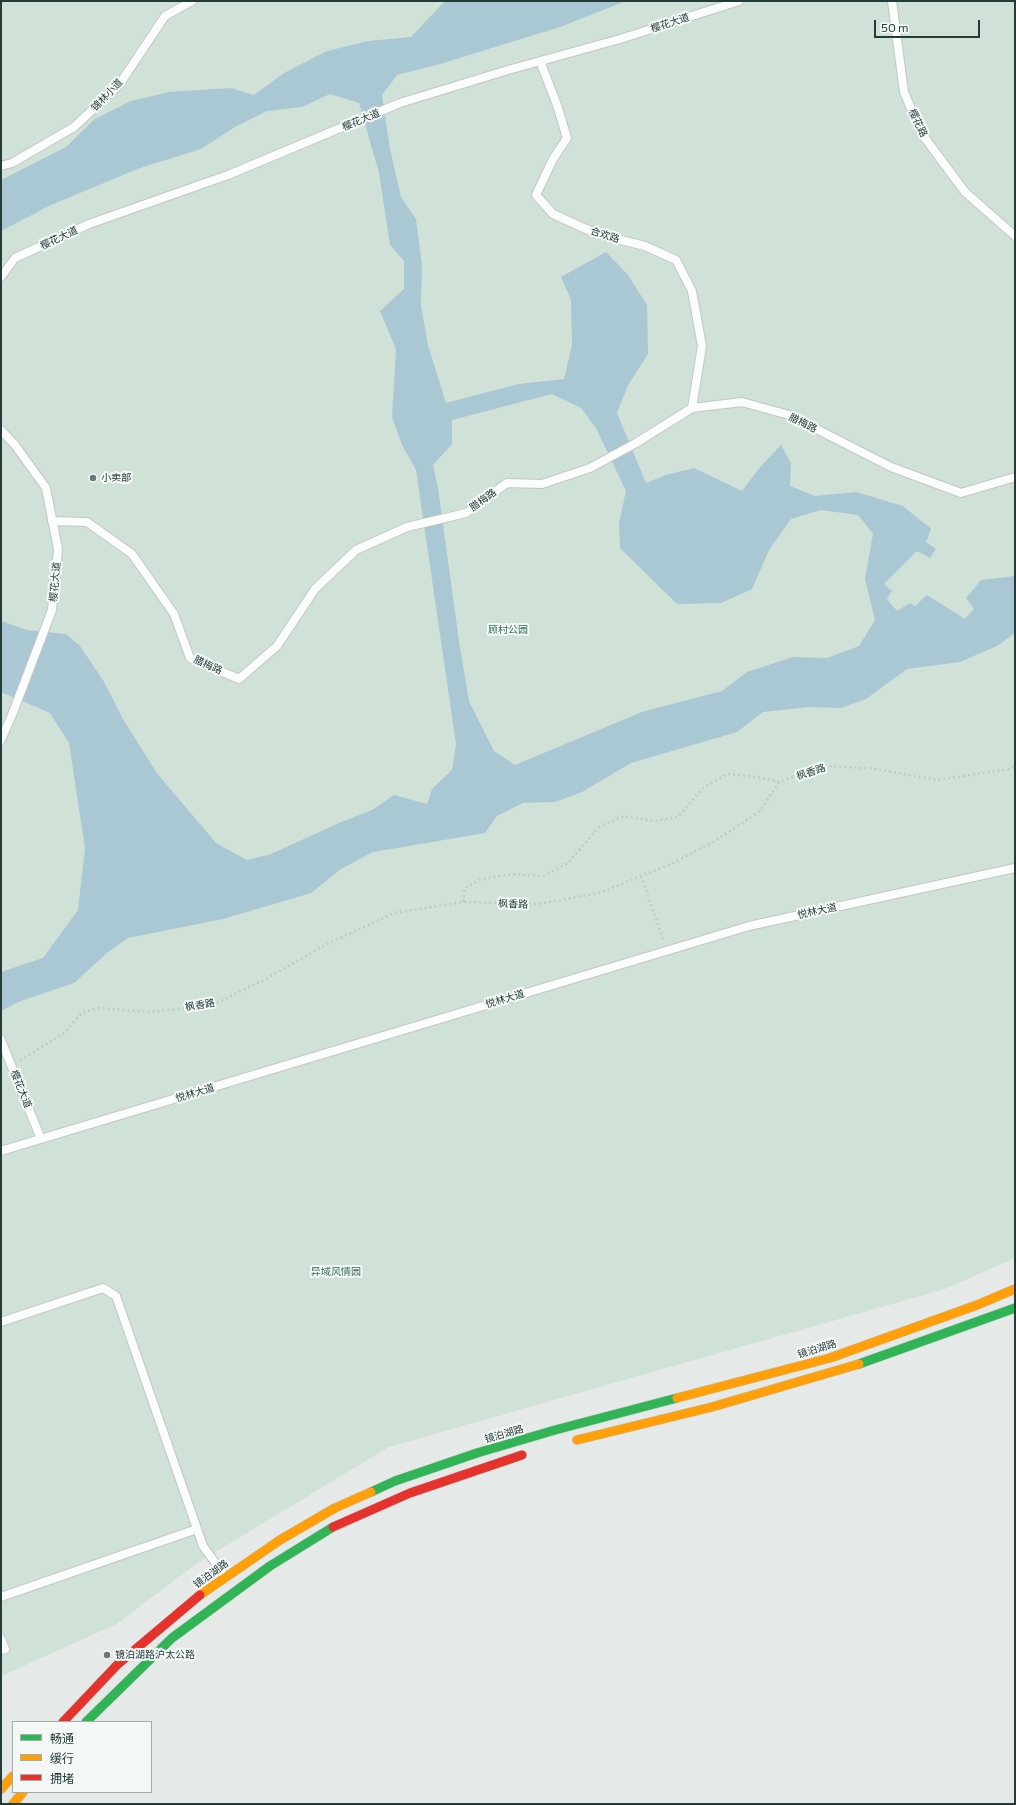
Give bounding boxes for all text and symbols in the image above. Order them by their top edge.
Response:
street label: 樱花大道 [649,11,691,35]
scale bar [876,12,982,38]
text: 50 m [881,20,909,34]
street label: 锦林小道 [89,76,125,114]
street label: 樱花大道 [340,107,382,133]
street label: 樱花路 [906,107,930,139]
street label: 樱花大道 [38,224,80,252]
street label: 合欢路 [589,225,621,245]
street label: 腊梅路 [787,411,819,435]
place label: 小卖部 [101,472,131,484]
marker: 小卖部 [88,473,98,483]
street label: 腊梅路 [467,486,499,514]
street label: 樱花大道 [47,562,63,602]
park label: 顾村公园 [488,624,528,636]
street label: 腊梅路 [192,653,224,677]
street label: 枫香路 [795,762,827,782]
street label: 枫香路 [498,897,528,911]
street label: 悦林大道 [796,901,838,921]
street label: 悦林大道 [484,987,526,1011]
street label: 枫香路 [184,996,216,1014]
street label: 樱花大道 [8,1068,34,1110]
street label: 悦林大道 [174,1081,216,1105]
park label: 异域风情园 [311,1266,361,1278]
street label: 镜泊湖路 [796,1337,838,1361]
street label: 镜泊湖路 [483,1423,525,1445]
street label: 镜泊湖路 [191,1557,231,1591]
place label: 镜泊湖路沪太公路 [115,1649,195,1661]
marker: 镜泊湖路沪太公路 [102,1650,112,1660]
legend [12,1721,152,1793]
text: 畅通 [50,1731,74,1745]
text: 缓行 [50,1751,74,1765]
text: 拥堵 [50,1771,74,1785]

